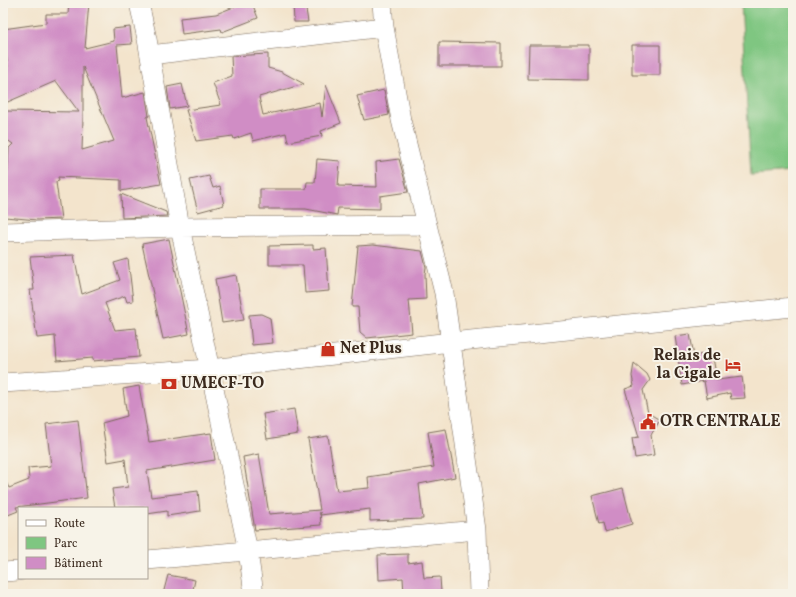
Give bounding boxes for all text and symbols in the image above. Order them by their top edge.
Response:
place label: Net Plus [340,338,402,360]
shop icon: Net Plus [319,340,337,358]
place label: Relais de la Cigale [654,345,721,385]
hotel icon: Relais de la Cigale [724,356,742,374]
place label: UMECF-TO [181,373,264,395]
bank icon: UMECF-TO [160,375,178,393]
place label: OTR CENTRALE [660,411,780,433]
public building icon: OTR CENTRALE [639,413,657,431]
legend [18,507,148,579]
text: Route [54,516,85,532]
text: Parc [54,536,77,552]
text: Bâtiment [54,556,103,572]

